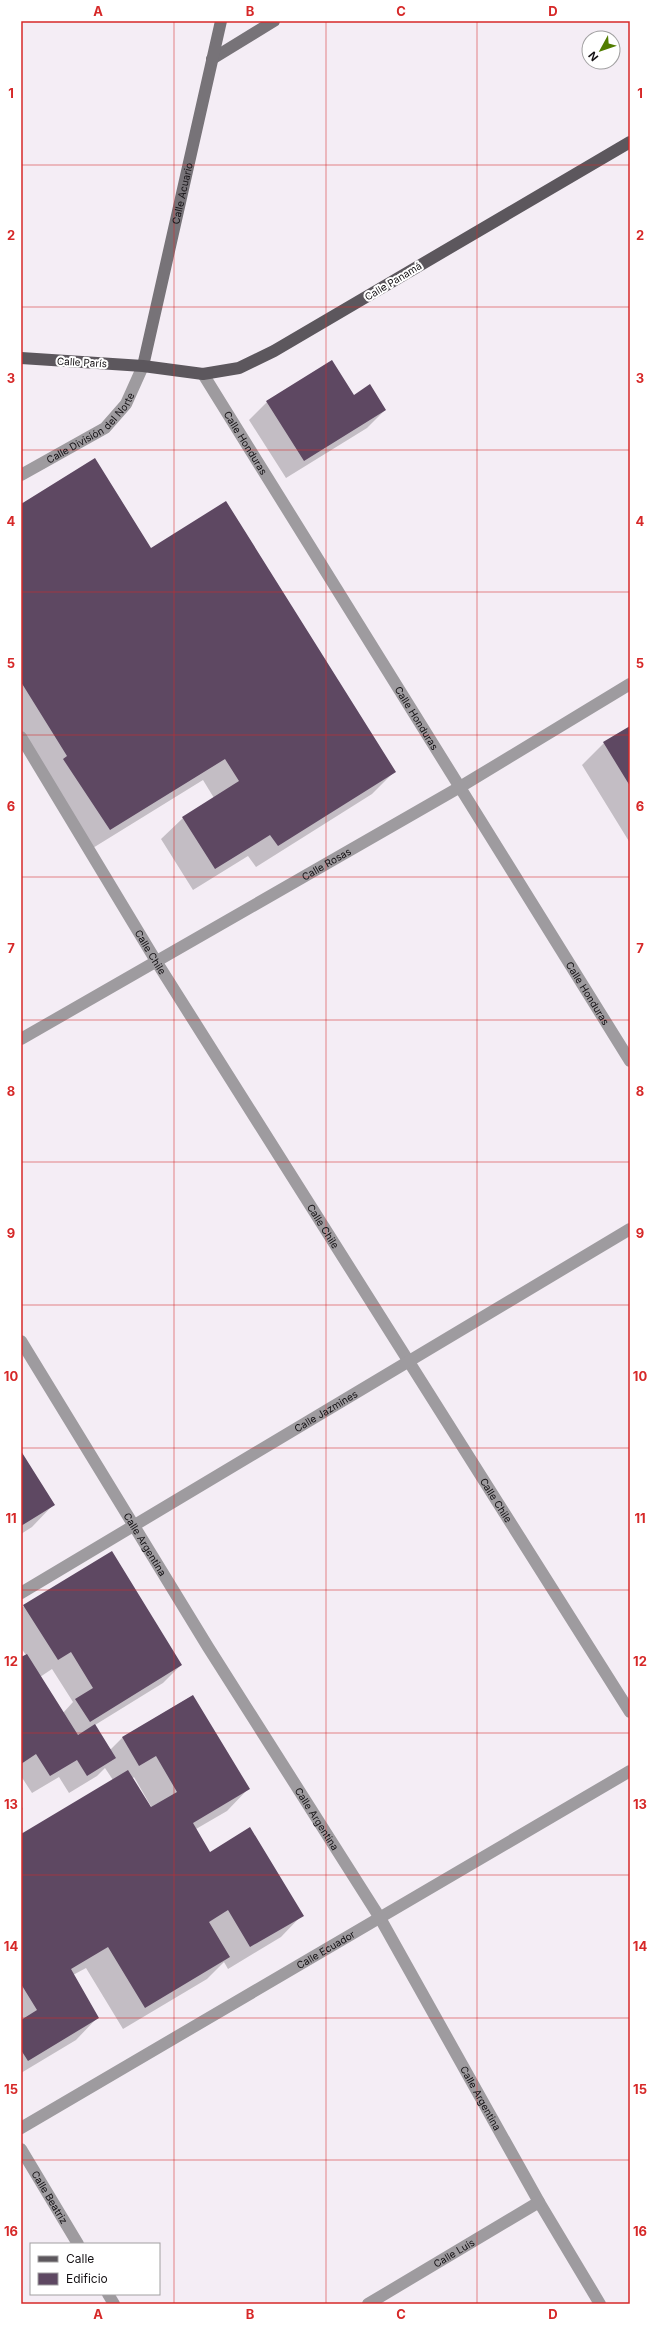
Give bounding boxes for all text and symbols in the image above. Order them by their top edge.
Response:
text: A [93,3,103,19]
text: B [246,3,255,19]
text: C [396,3,406,19]
text: D [548,3,558,19]
north arrow [581,30,621,70]
text: N [585,49,601,64]
text: 1 [8,85,14,101]
text: 1 [637,85,643,101]
street label: Calle Acuario [169,161,195,225]
text: 2 [7,227,15,243]
text: 2 [636,227,644,243]
street label: Calle Panamá [362,259,424,303]
street label: Calle París [57,355,107,369]
text: 3 [7,370,15,386]
text: 3 [636,370,644,386]
street label: Calle División del Norte [44,390,136,466]
street label: Calle Honduras [222,409,270,477]
text: 4 [7,513,16,529]
text: 4 [636,513,645,529]
text: 5 [7,655,15,671]
text: 5 [636,655,644,671]
street label: Calle Honduras [393,684,441,752]
text: 6 [7,798,15,814]
text: 6 [636,798,644,814]
street label: Calle Rosas [299,845,353,883]
street label: Calle Chile [132,927,169,977]
text: 7 [7,940,15,956]
text: 7 [636,940,644,956]
street label: Calle Honduras [564,959,612,1027]
text: 8 [7,1083,15,1099]
text: 8 [636,1083,644,1099]
street label: Calle Chile [305,1202,342,1251]
text: 9 [7,1225,15,1241]
text: 9 [636,1225,644,1241]
text: 10 [4,1368,18,1384]
text: 10 [633,1368,647,1384]
street label: Calle Jazmines [292,1387,360,1434]
street label: Calle Chile [478,1476,515,1525]
text: 11 [5,1510,17,1526]
street label: Calle Argentina [121,1510,169,1578]
text: 11 [634,1510,646,1526]
text: 12 [4,1653,18,1669]
text: 12 [633,1653,647,1669]
street label: Calle Argentina [293,1785,341,1852]
text: 13 [4,1796,18,1812]
text: 13 [633,1796,647,1812]
street label: Calle Ecuador [294,1928,357,1971]
text: 14 [4,1938,18,1954]
text: 14 [633,1938,647,1954]
street label: Calle Argentina [458,2064,504,2132]
text: 15 [4,2081,18,2097]
text: 15 [633,2081,647,2097]
street label: Calle Beatriz [29,2168,70,2226]
text: 16 [4,2223,18,2239]
text: 16 [633,2223,647,2239]
street label: Calle Luis [431,2236,477,2270]
legend [30,2243,160,2295]
text: Calle [66,2251,94,2266]
text: Edificio [66,2271,108,2286]
text: A [93,2306,103,2322]
text: B [246,2306,255,2322]
text: C [396,2306,406,2322]
text: D [548,2306,558,2322]

